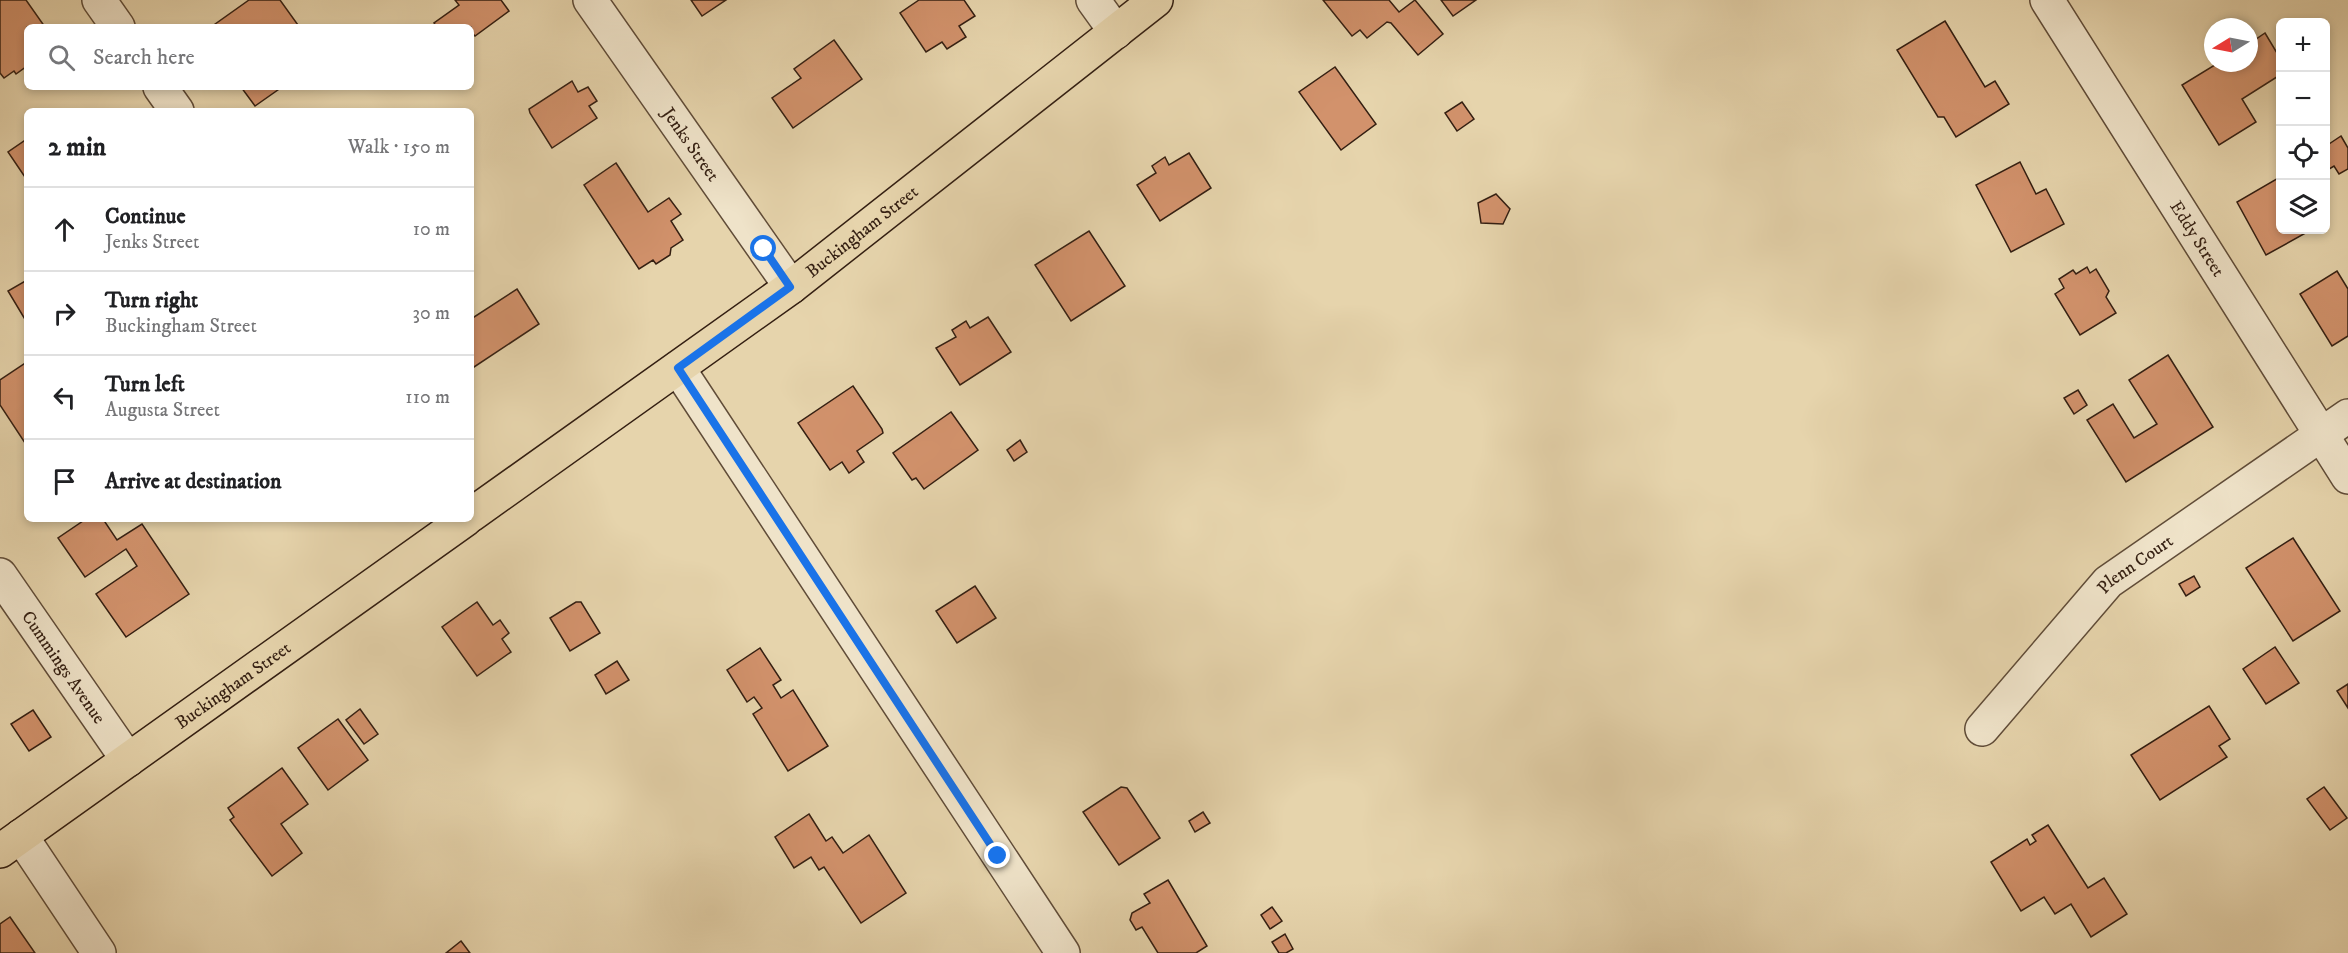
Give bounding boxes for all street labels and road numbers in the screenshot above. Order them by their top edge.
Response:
street label: Jenks Street [656,102,724,186]
street label: Buckingham Street [802,181,923,283]
street label: Eddy Street [2165,197,2229,281]
street label: Plenn Court [2093,530,2178,599]
street label: Cummings Avenue [16,607,110,728]
street label: Buckingham Street [171,637,296,734]

